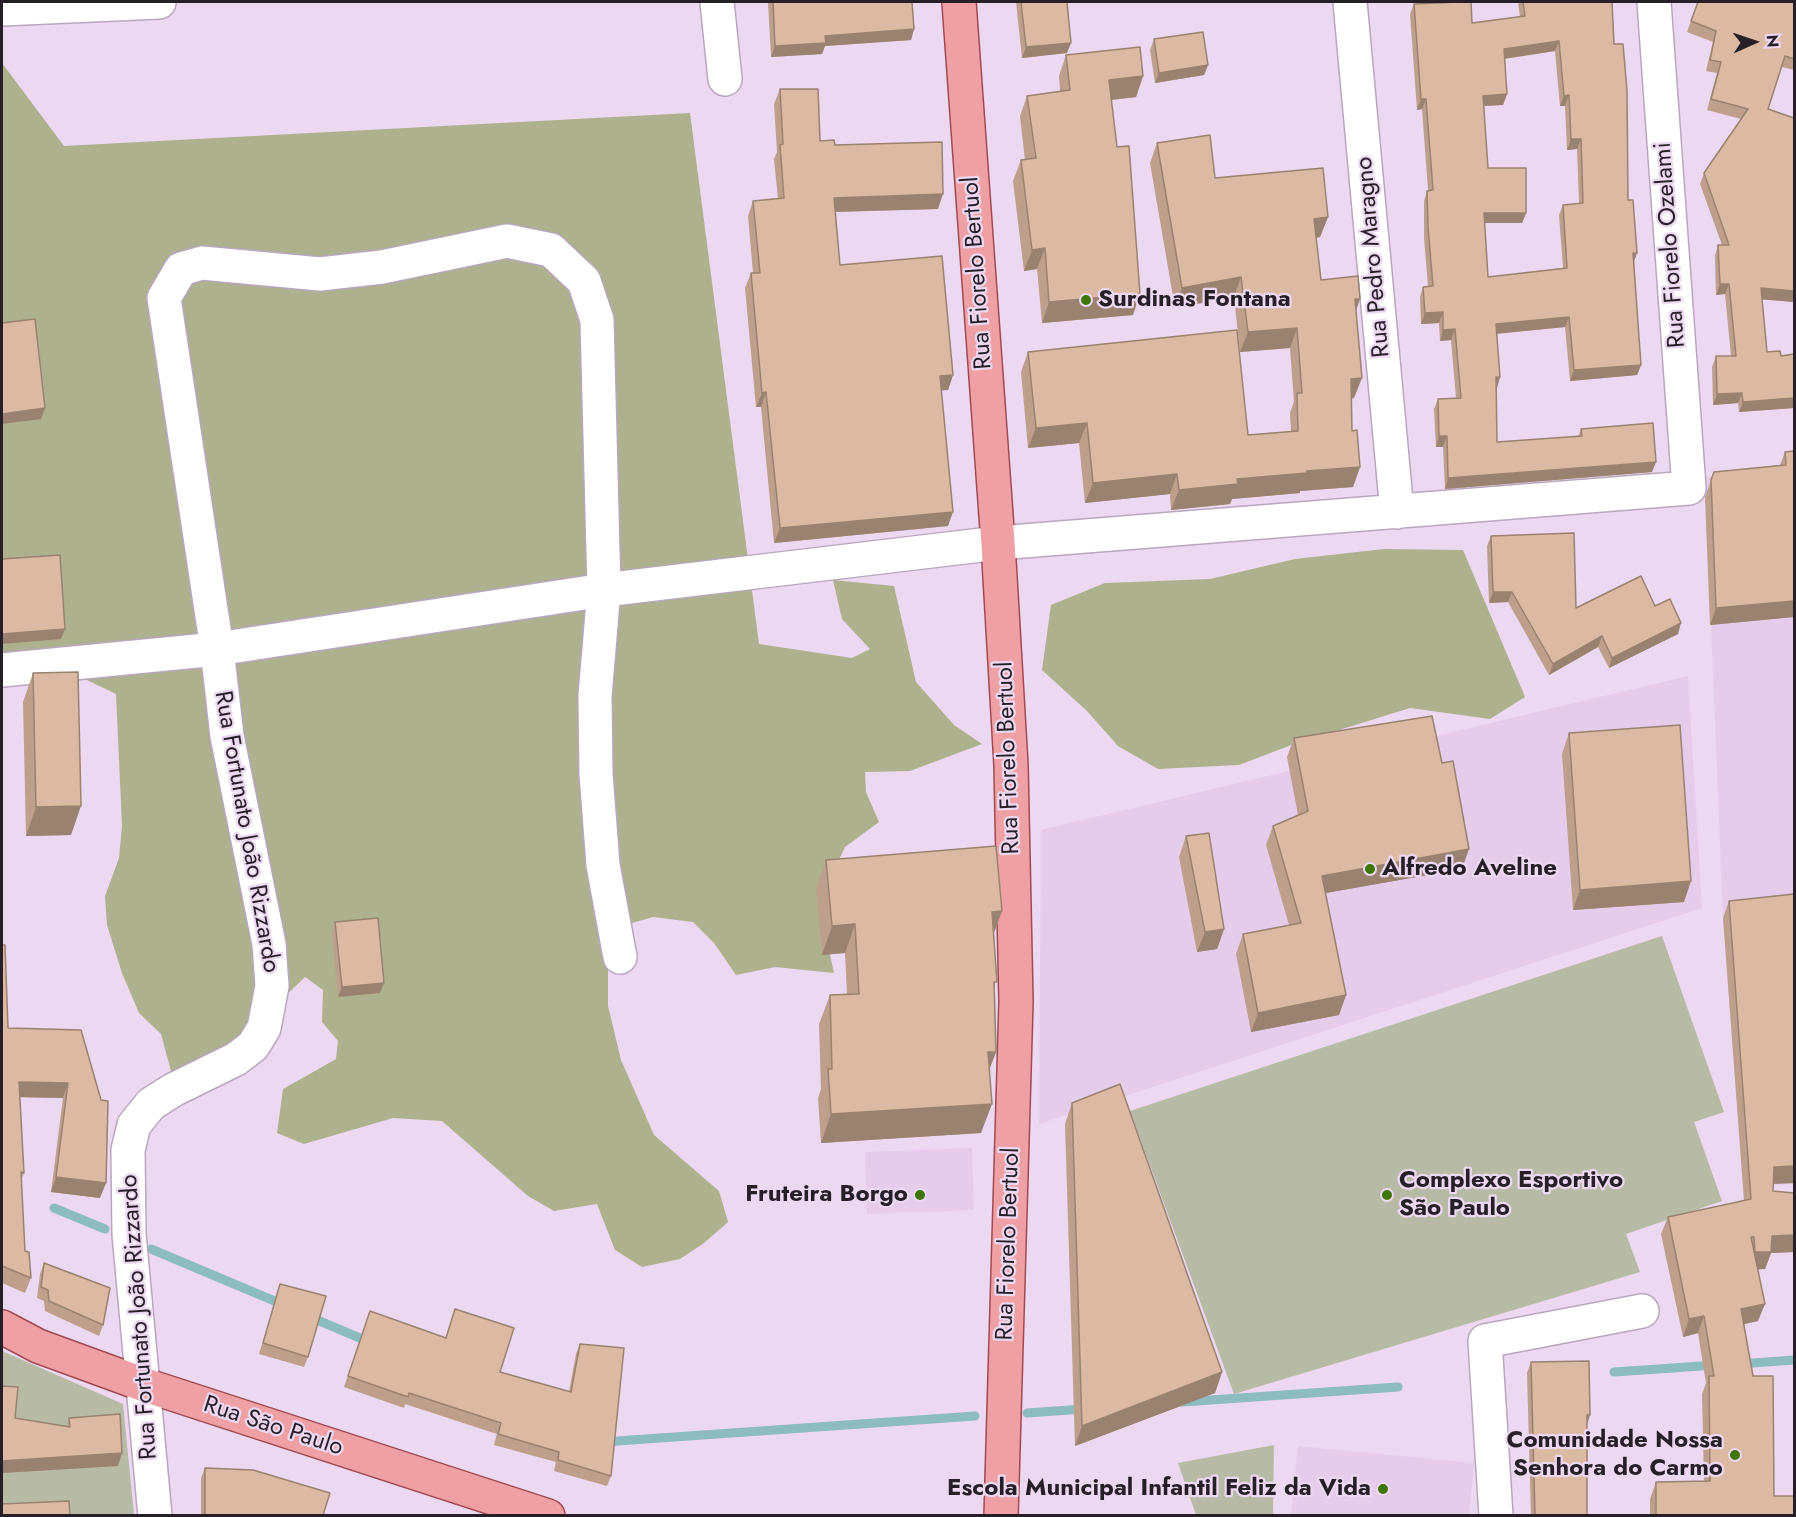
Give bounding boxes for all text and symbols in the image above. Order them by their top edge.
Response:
north arrow [1724,12,1784,72]
text: N [1761,34,1784,48]
street label: Rua Fiorelo Ozelami [1649,141,1693,349]
street label: Rua Pedro Maragno [1351,155,1397,359]
street label: Rua Fiorelo Bertuol [957,176,999,370]
place label: Surdinas Fontana [1098,286,1291,314]
marker: Surdinas Fontana [1079,293,1093,307]
street label: Rua Fiorelo Bertuol [991,661,1027,855]
street label: Rua Fortunato João Rizzardo [207,689,285,975]
place label: Alfredo Aveline [1382,855,1557,883]
marker: Alfredo Aveline [1363,862,1377,876]
street label: Rua Fiorelo Bertuol [991,1147,1027,1341]
place label: Complexo Esportivo São Paulo [1399,1167,1623,1223]
street label: Rua Fortunato João Rizzardo [116,1173,164,1461]
place label: Fruteira Borgo [745,1181,908,1209]
marker: Fruteira Borgo [913,1188,927,1202]
marker: Complexo Esportivo São Paulo [1380,1188,1394,1202]
street label: Rua São Paulo [200,1391,346,1463]
place label: Comunidade Nossa Senhora do Carmo [1507,1427,1723,1483]
marker: Comunidade Nossa Senhora do Carmo [1728,1448,1742,1462]
place label: Escola Municipal Infantil Feliz da Vida [947,1475,1371,1503]
marker: Escola Municipal Infantil Feliz da Vida [1376,1482,1390,1496]

